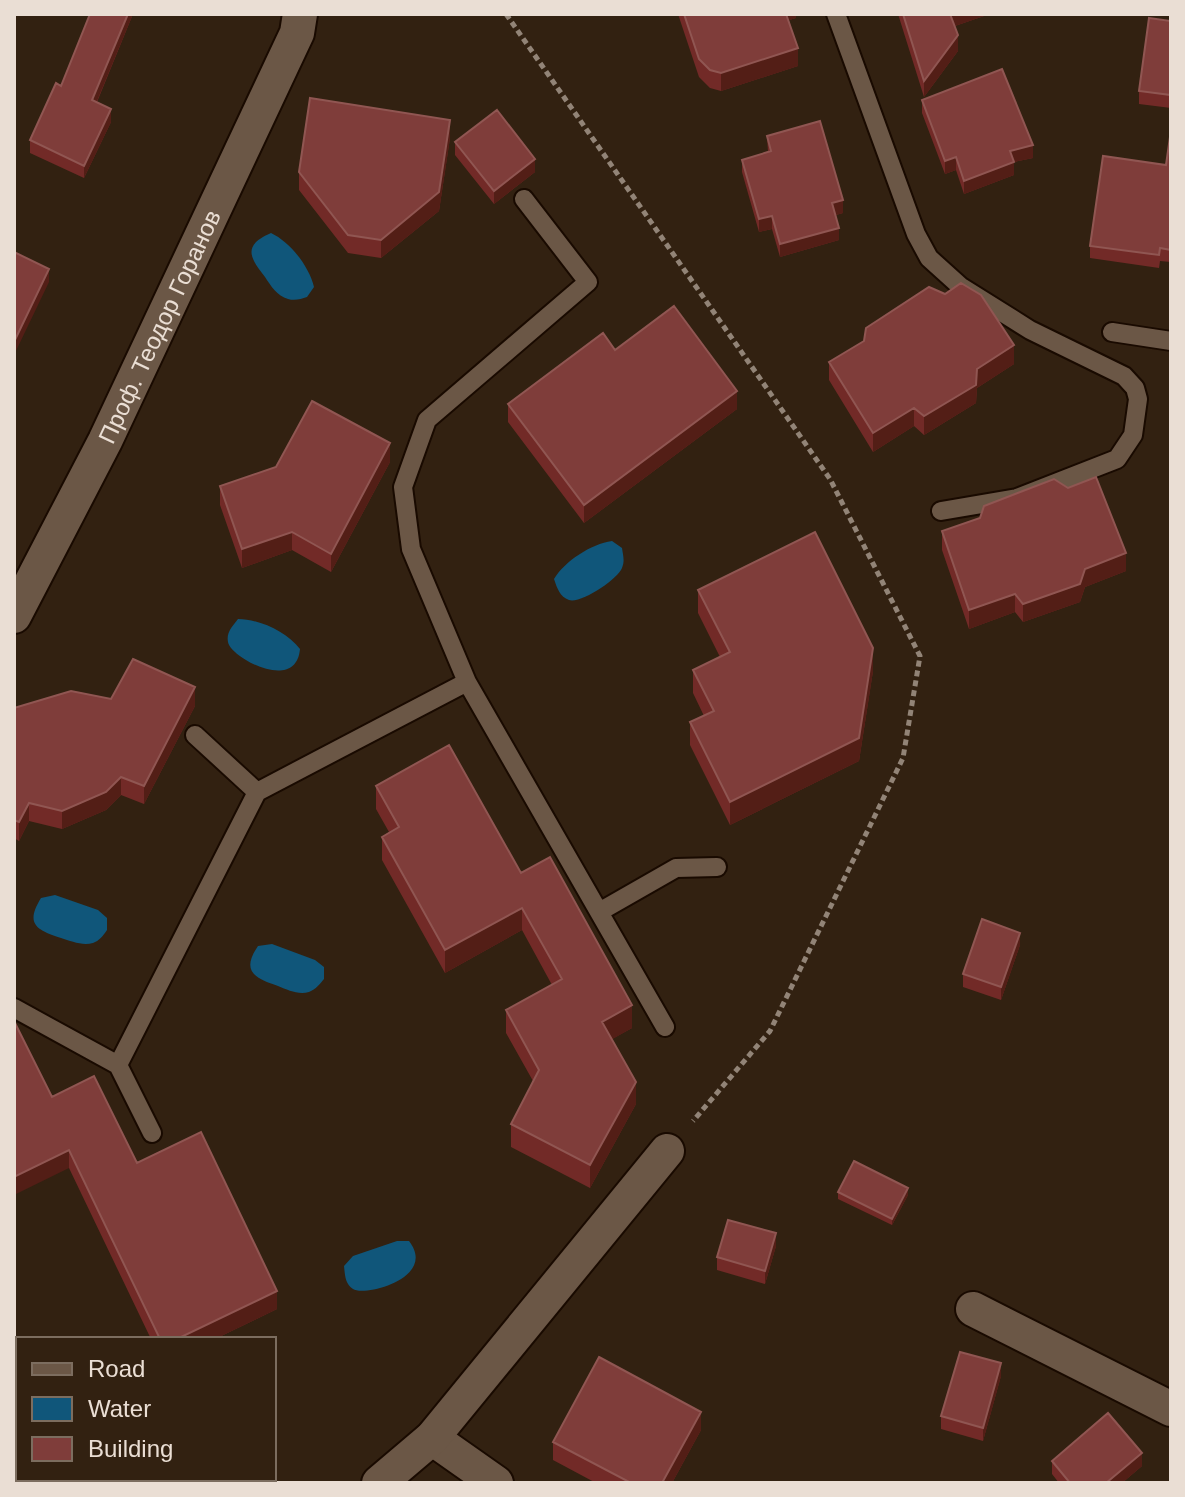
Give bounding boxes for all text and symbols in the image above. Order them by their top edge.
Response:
street label: Проф. Теодор Горанов [93,205,225,447]
legend [16,1337,276,1481]
text: Road [88,1355,145,1382]
text: Water [88,1395,151,1422]
text: Building [88,1435,173,1462]

